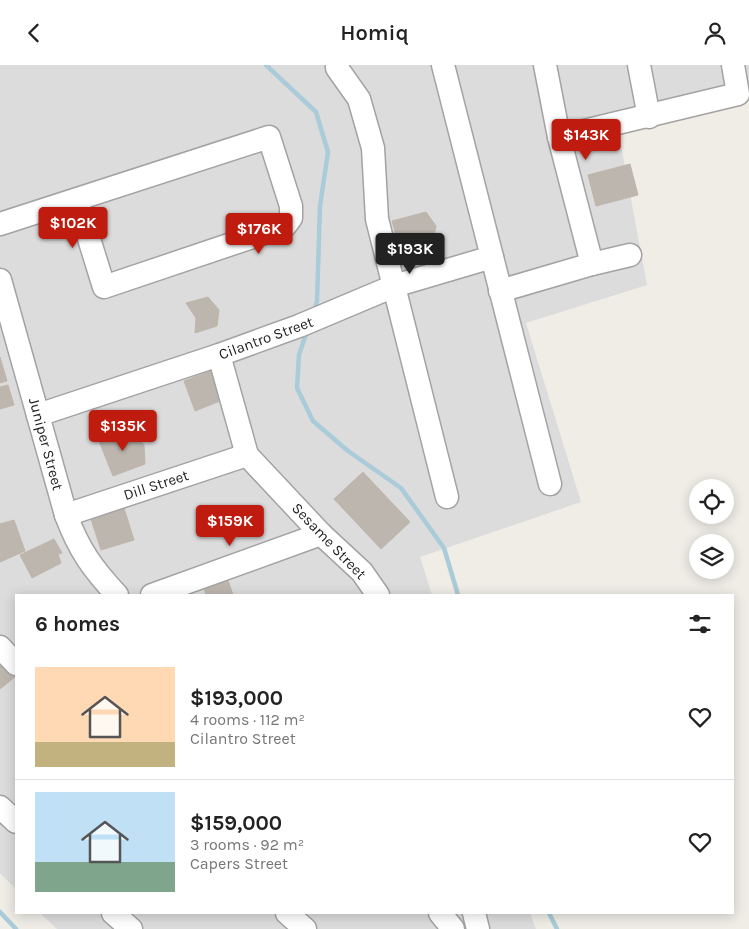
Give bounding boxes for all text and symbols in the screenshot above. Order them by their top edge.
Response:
icon: back [20,19,48,47]
icon: person [701,19,729,47]
text: Homiq [340,20,409,46]
pin: $143K [551,119,621,161]
text: $143K [563,125,609,144]
pin: $102K [38,207,108,249]
text: $102K [50,213,97,232]
pin: $176K [224,213,294,255]
text: $176K [237,219,281,238]
pin: $193K [375,233,445,275]
text: $193K [387,239,433,258]
street label: Cilantro Street [216,312,316,363]
street label: Juniper Street [25,396,67,493]
pin: $135K [88,409,158,452]
text: $135K [100,416,146,435]
street label: Dill Street [121,466,191,504]
map controls [689,479,734,579]
button: locate [689,479,734,524]
street label: Sesame Street [288,499,370,583]
pin: $159K [195,505,265,547]
text: $159K [207,511,253,530]
button: layers [689,534,734,579]
icon: filters [686,610,714,638]
text: 6 homes [35,612,120,636]
text: $193,000 [190,686,283,710]
icon: home [75,687,135,747]
icon: heart [686,703,714,731]
text: 4 rooms · 112 m² [190,710,305,729]
text: Cilantro Street [190,729,296,748]
text: $159,000 [190,811,282,835]
icon: home [75,812,135,872]
icon: heart [686,828,714,856]
text: 3 rooms · 92 m² [190,835,304,854]
text: Capers Street [190,854,288,873]

